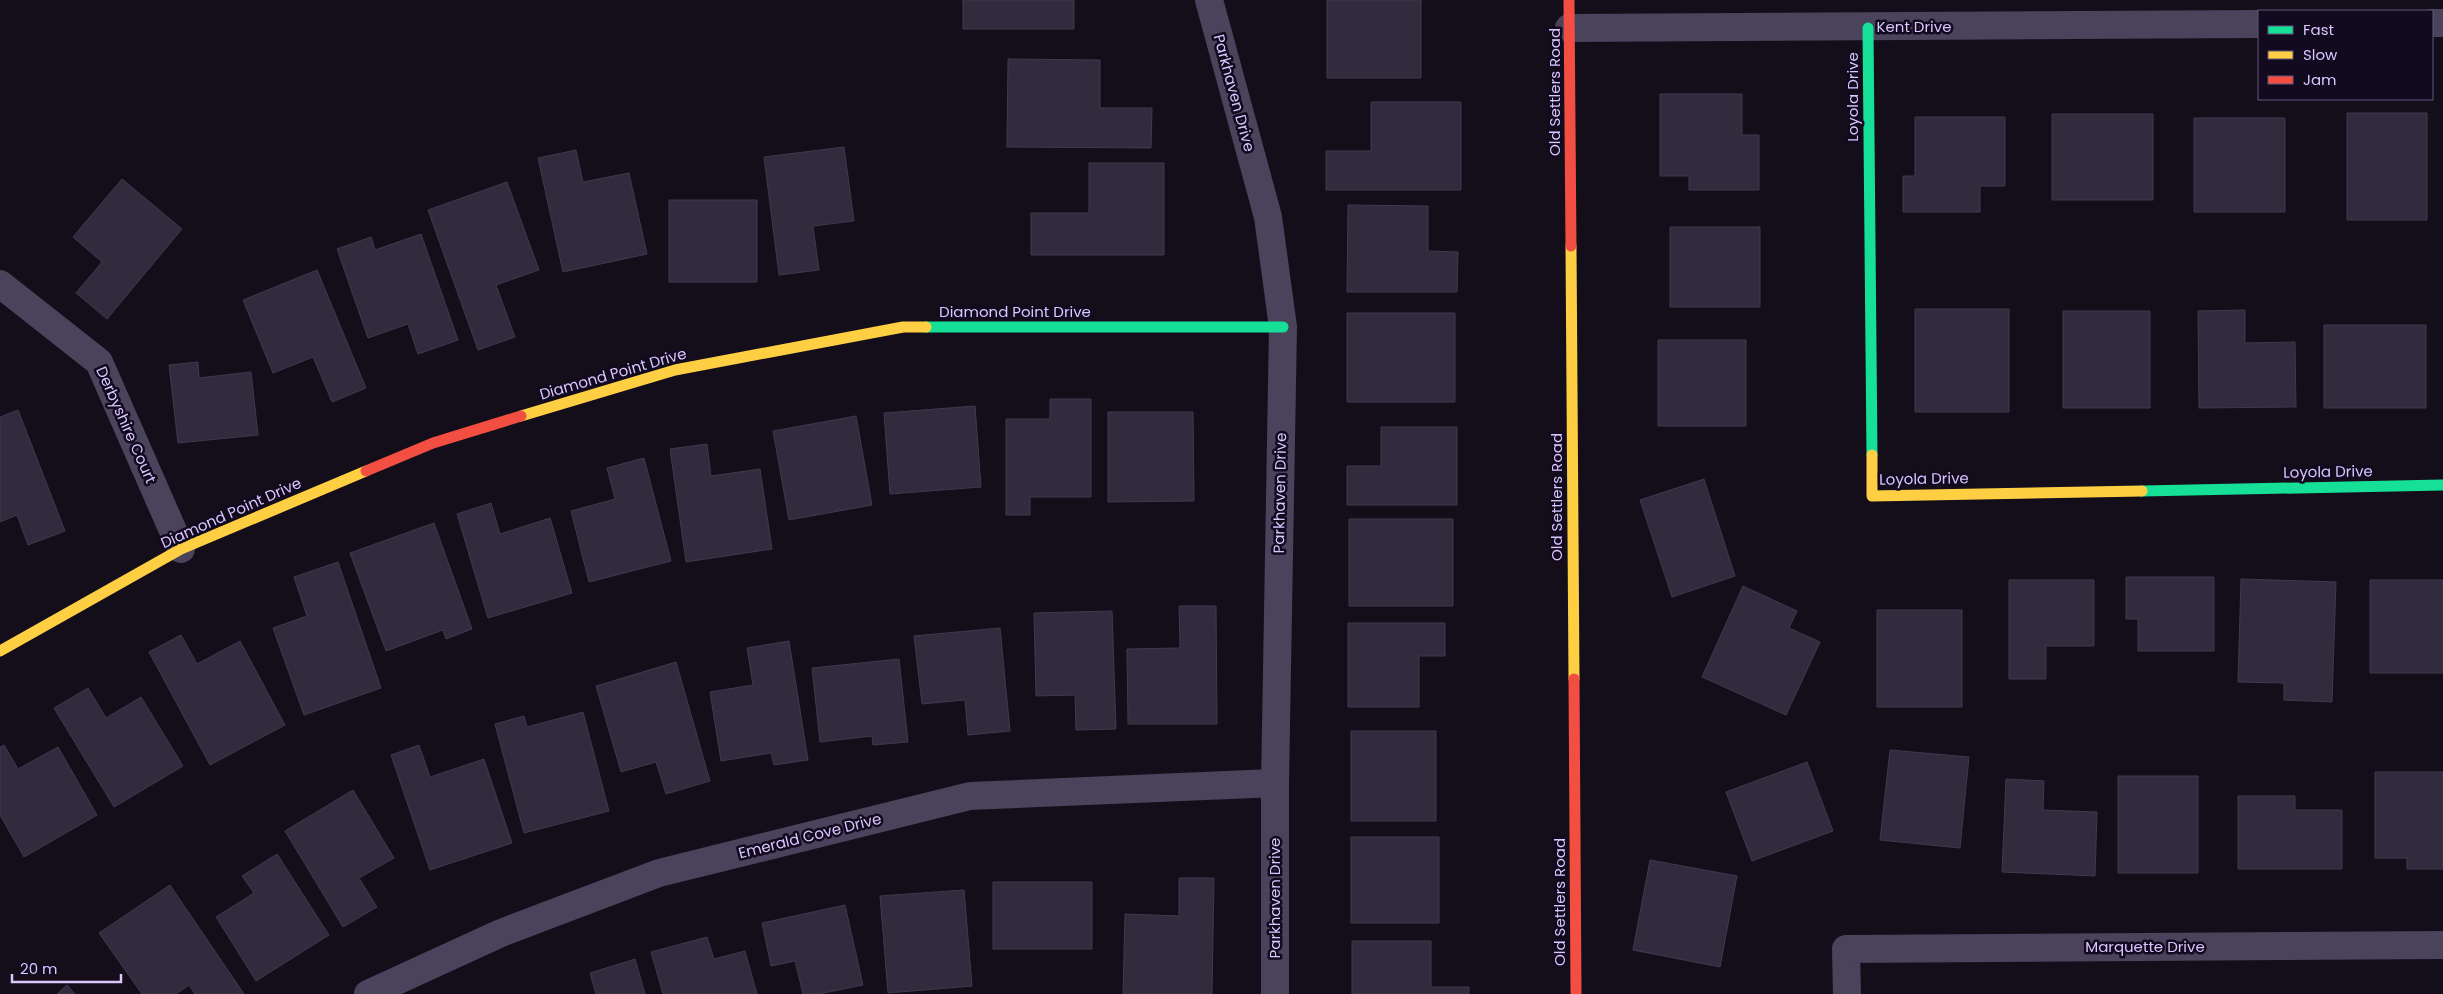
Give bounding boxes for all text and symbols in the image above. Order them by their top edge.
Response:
legend [2258,10,2433,100]
street label: Kent Drive [1877,16,1951,37]
text: Fast [2303,19,2334,40]
street label: Old Settlers Road [1544,28,1565,156]
street label: Parkhaven Drive [1209,32,1260,154]
text: Slow [2303,44,2338,65]
street label: Loyola Drive [1842,52,1863,142]
text: Jam [2303,69,2337,90]
street label: Diamond Point Drive [939,301,1091,322]
street label: Diamond Point Drive [537,342,689,405]
street label: Derbyshire Court [91,363,162,487]
street label: Parkhaven Drive [1268,432,1291,554]
street label: Old Settlers Road [1546,433,1567,561]
street label: Loyola Drive [2283,460,2373,483]
street label: Loyola Drive [1879,467,1969,490]
street label: Diamond Point Drive [157,472,304,553]
street label: Emerald Cove Drive [736,808,884,863]
street label: Parkhaven Drive [1264,838,1285,958]
street label: Old Settlers Road [1549,838,1570,966]
street label: Marquette Drive [2085,936,2205,957]
scale bar [12,952,121,984]
text: 20 m [20,958,58,979]

